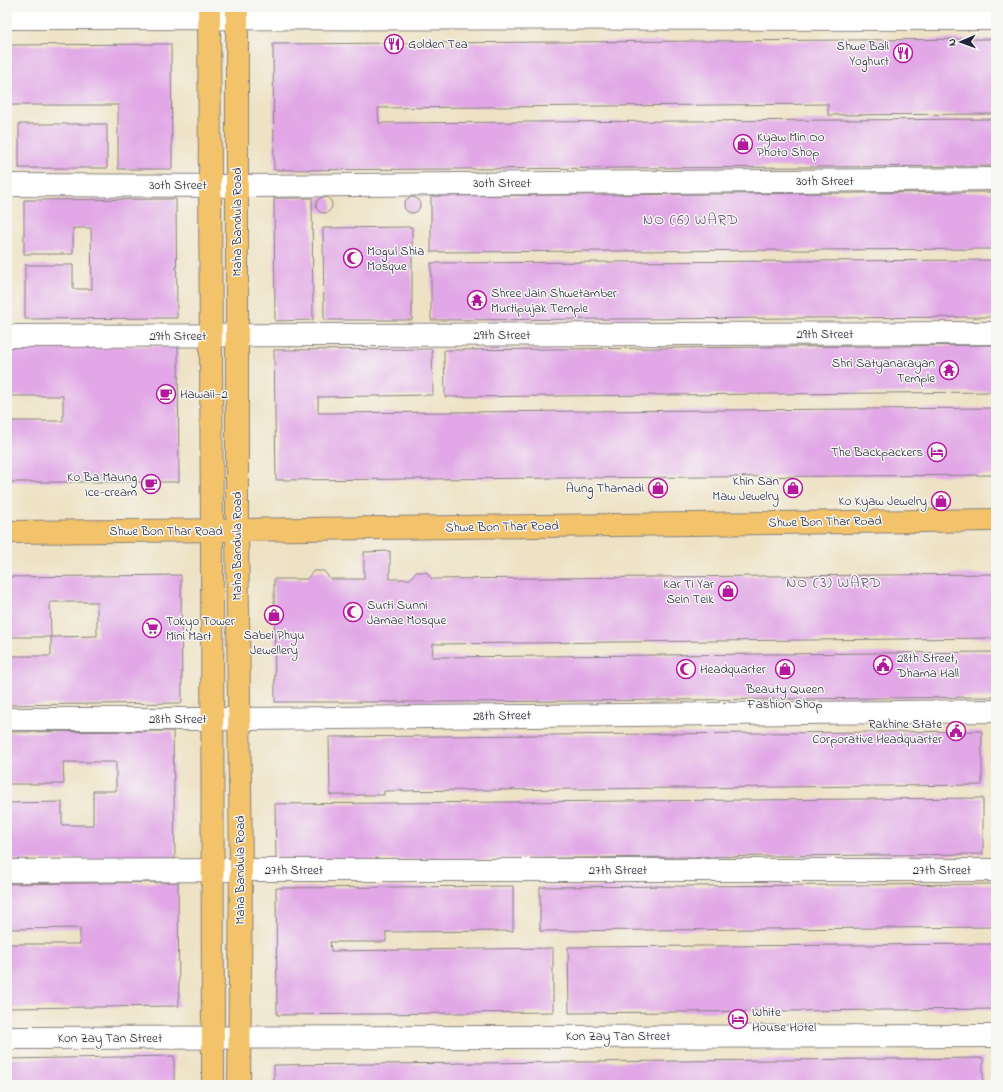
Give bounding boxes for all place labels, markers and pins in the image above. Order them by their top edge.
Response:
restaurant icon: Golden Tea [383,33,405,55]
place label: Golden Tea [408,35,468,54]
place label: Shwe Bali Yoghurt [837,37,890,72]
restaurant icon: Shwe Bali Yoghurt [892,42,914,64]
place label: Kyaw Min Oo Photo Shop [757,128,825,162]
shop icon: Kyaw Min Oo Photo Shop [732,133,754,155]
place label: Mogul Shia Mosque [367,242,424,276]
mosque icon: Mogul Shia Mosque [342,247,364,269]
place label: Shree Jain Shwetamber Murtipujak Temple [491,284,618,318]
temple icon: Shree Jain Shwetamber Murtipujak Temple [466,289,488,311]
place label: Shri Satyanarayan Temple [832,354,935,388]
temple icon: Shri Satyanarayan Temple [938,359,960,381]
cafe icon: Hawaii—2 [155,383,177,405]
place label: Hawaii—2 [180,385,228,404]
hotel icon: The Backpackers [926,441,948,463]
place label: The Backpackers [831,443,923,462]
place label: Ko Ba Maung Ice-cream [67,468,137,502]
place label: Khin San Maw Jewelry [712,472,779,507]
cafe icon: Ko Ba Maung Ice-cream [140,473,162,495]
shop icon: Aung Thamadi [647,477,669,499]
shop icon: Khin San Maw Jewelry [782,477,804,499]
place label: Aung Thamadi [566,479,644,499]
shop icon: Ko Kyaw Jewelry [930,490,952,512]
place label: Ko Kyaw Jewelry [838,492,927,512]
place label: Kar Ti Yar Sein Teik [663,575,715,609]
shop icon: Kar Ti Yar Sein Teik [717,580,739,602]
place label: Surti Sunni Jamae Mosque [367,596,447,630]
mosque icon: Surti Sunni Jamae Mosque [342,601,364,623]
shop icon: Sabei Phyu Jewellery [263,604,285,626]
place label: Tokyo Tower Mini Mart [166,612,236,646]
supermarket icon: Tokyo Tower Mini Mart [141,617,163,639]
place label: Sabei Phyu Jewellery [243,626,305,661]
place label: 28th Street, Dhama Hall [896,649,959,683]
public building icon: 28th Street, Dhama Hall [872,654,894,676]
mosque icon: Headquarter [675,658,697,680]
shop icon: Beauty Queen Fashion Shop [774,658,796,680]
place label: Headquarter [700,660,767,679]
place label: Beauty Queen Fashion Shop [745,680,824,714]
place label: Rakhine State Corporative Headquarter [812,715,943,749]
public building icon: Rakhine State Corporative Headquarter [945,720,967,742]
place label: White House Hotel [752,1003,816,1037]
hotel icon: White House Hotel [727,1008,749,1030]

